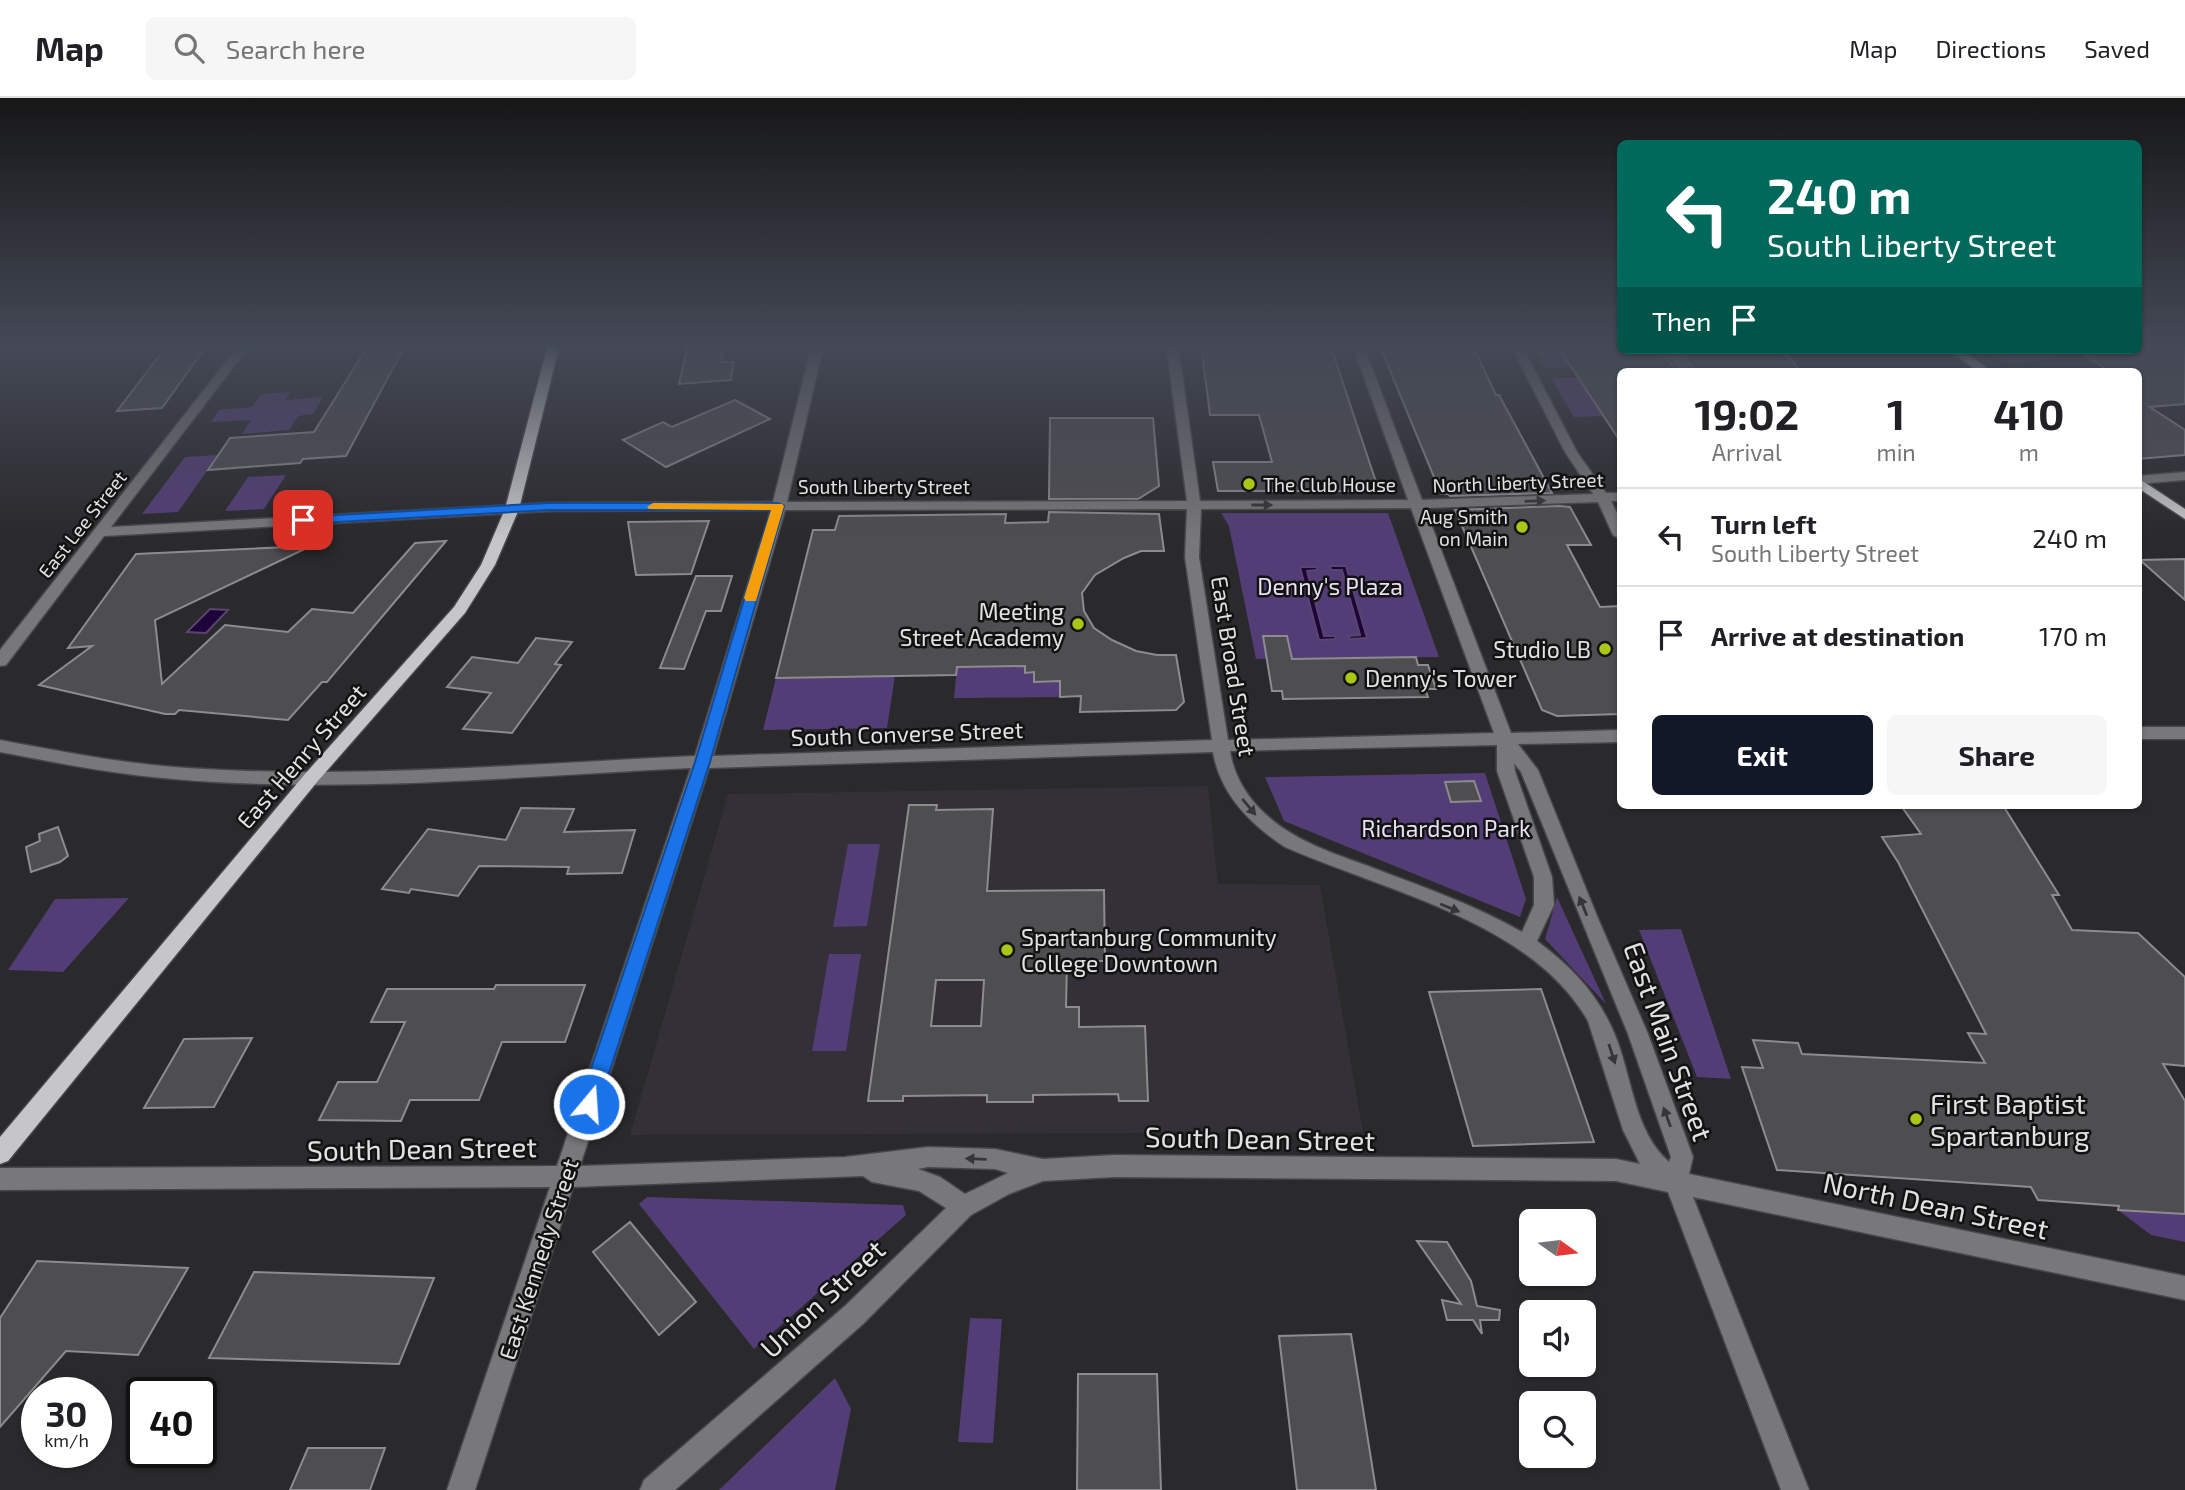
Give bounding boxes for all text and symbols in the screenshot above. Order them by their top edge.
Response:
search box [146,17,636,80]
text: Map [35,28,104,68]
icon: search [170,29,208,67]
text: Search here [226,33,365,64]
text: Map [1849,34,1897,63]
text: Directions [1935,34,2046,63]
text: Saved [2084,34,2150,63]
text: 240 m [1767,165,1911,224]
icon: left [1652,168,1743,259]
text: South Liberty Street [1767,225,2056,263]
icon: arrive [1725,301,1763,339]
text: Then [1652,305,1711,336]
text: 19:02 [1694,388,1799,438]
text: 1 [1887,388,1905,438]
text: 410 [1993,388,2065,438]
text: Arrival [1712,438,1782,466]
text: min [1877,438,1916,466]
text: m [2019,438,2039,466]
street label: East Lee Street [33,466,131,582]
street label: North Liberty Street [1432,468,1604,496]
place label: The Club House [1263,473,1396,496]
street label: South Liberty Street [798,475,970,498]
marker: The Club House [1241,476,1257,492]
pin [273,490,333,550]
one-way arrow [1524,495,1546,506]
one-way arrow [1251,499,1273,511]
icon: arrive [284,501,322,539]
place label: Aug Smith on Main [1420,505,1508,550]
text: Turn left [1711,508,1817,539]
icon: left [1652,518,1690,556]
marker: Aug Smith on Main [1514,519,1530,535]
text: 240 m [2032,522,2107,553]
text: South Liberty Street [1711,539,1919,567]
park label: Denny's Plaza [1257,572,1403,600]
street label: East Broad Street [1206,574,1262,758]
place label: Meeting Street Academy [899,597,1064,651]
marker: Meeting Street Academy [1070,616,1086,632]
icon: arrive [1652,616,1690,654]
text: Arrive at destination [1711,620,1964,651]
text: 170 m [2039,620,2107,651]
place label: Studio LB [1493,635,1591,663]
marker: Studio LB [1597,641,1613,657]
place label: Denny's Tower [1365,664,1517,692]
marker: Denny's Tower [1343,670,1359,686]
street label: East Henry Street [231,678,371,834]
street label: South Converse Street [790,715,1024,751]
button: Exit [1652,715,1873,795]
button: Share [1887,715,2107,795]
one-way arrow [1241,798,1256,815]
park label: Richardson Park [1361,814,1531,842]
one-way arrow [1578,896,1589,917]
one-way arrow [1440,902,1461,913]
place label: Spartanburg Community College Downtown [1021,923,1277,977]
street label: East Main Street [1617,937,1721,1145]
marker: Spartanburg Community College Downtown [999,942,1015,958]
one-way arrow [1608,1043,1618,1064]
position arrow [552,1067,626,1141]
place label: First Baptist Spartanburg [1930,1086,2090,1152]
one-way arrow [1662,1107,1673,1128]
marker: First Baptist Spartanburg [1908,1111,1924,1127]
street label: South Dean Street [1145,1119,1375,1157]
street label: South Dean Street [307,1129,537,1167]
one-way arrow [965,1153,987,1164]
street label: East Kennedy Street [492,1155,584,1363]
street label: North Dean Street [1820,1165,2052,1245]
north arrow [1519,1209,1596,1286]
map controls [1519,1209,1596,1468]
street label: Union Street [753,1232,891,1364]
button: sound [1519,1300,1596,1377]
speed limit sign: 40 [126,1377,217,1468]
button: search [1519,1391,1596,1468]
text: 30 [46,1392,87,1434]
text: km/h [44,1429,89,1451]

